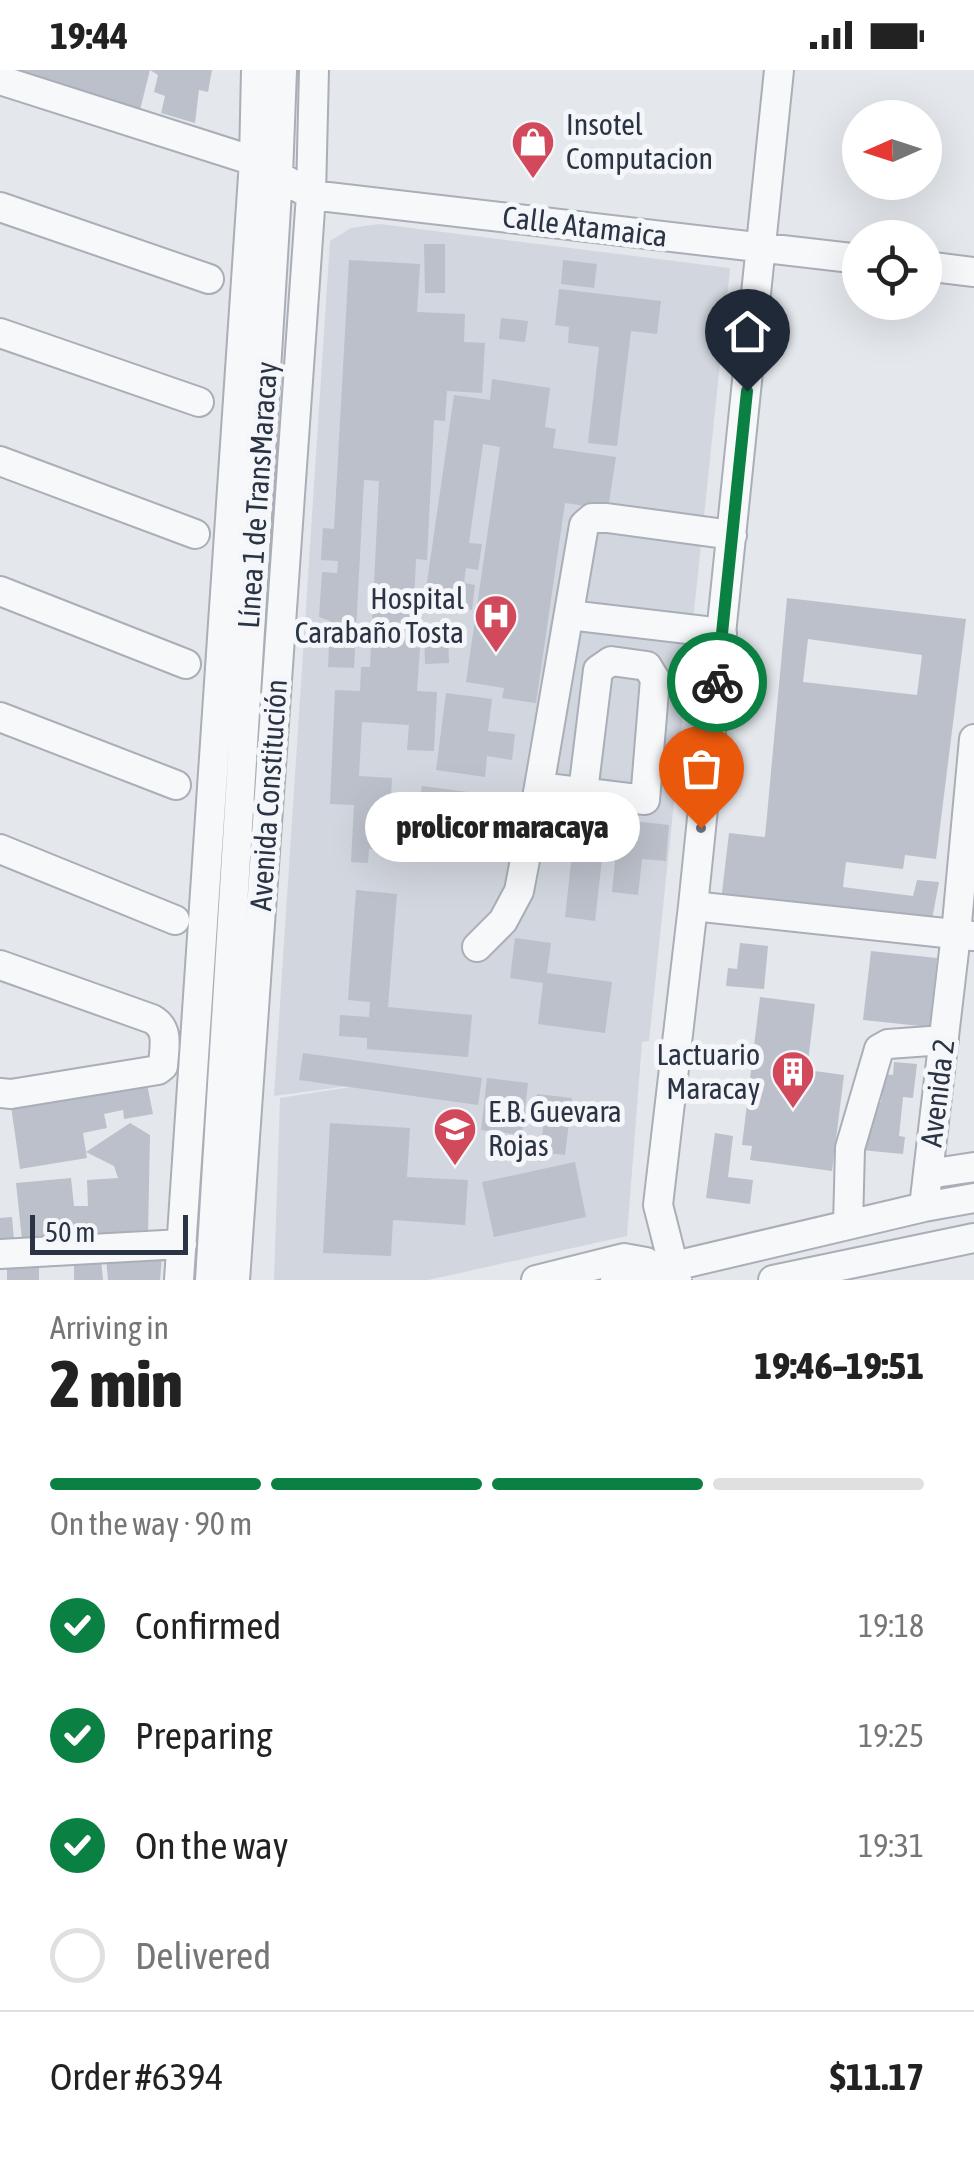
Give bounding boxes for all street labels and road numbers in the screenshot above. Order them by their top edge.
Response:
street label: Calle Atamaica [501,199,669,253]
street label: Línea 1 de TransMaracay [231,360,283,629]
street label: Avenida Constitución [243,678,293,912]
street label: Avenida 2 [914,1037,960,1149]

